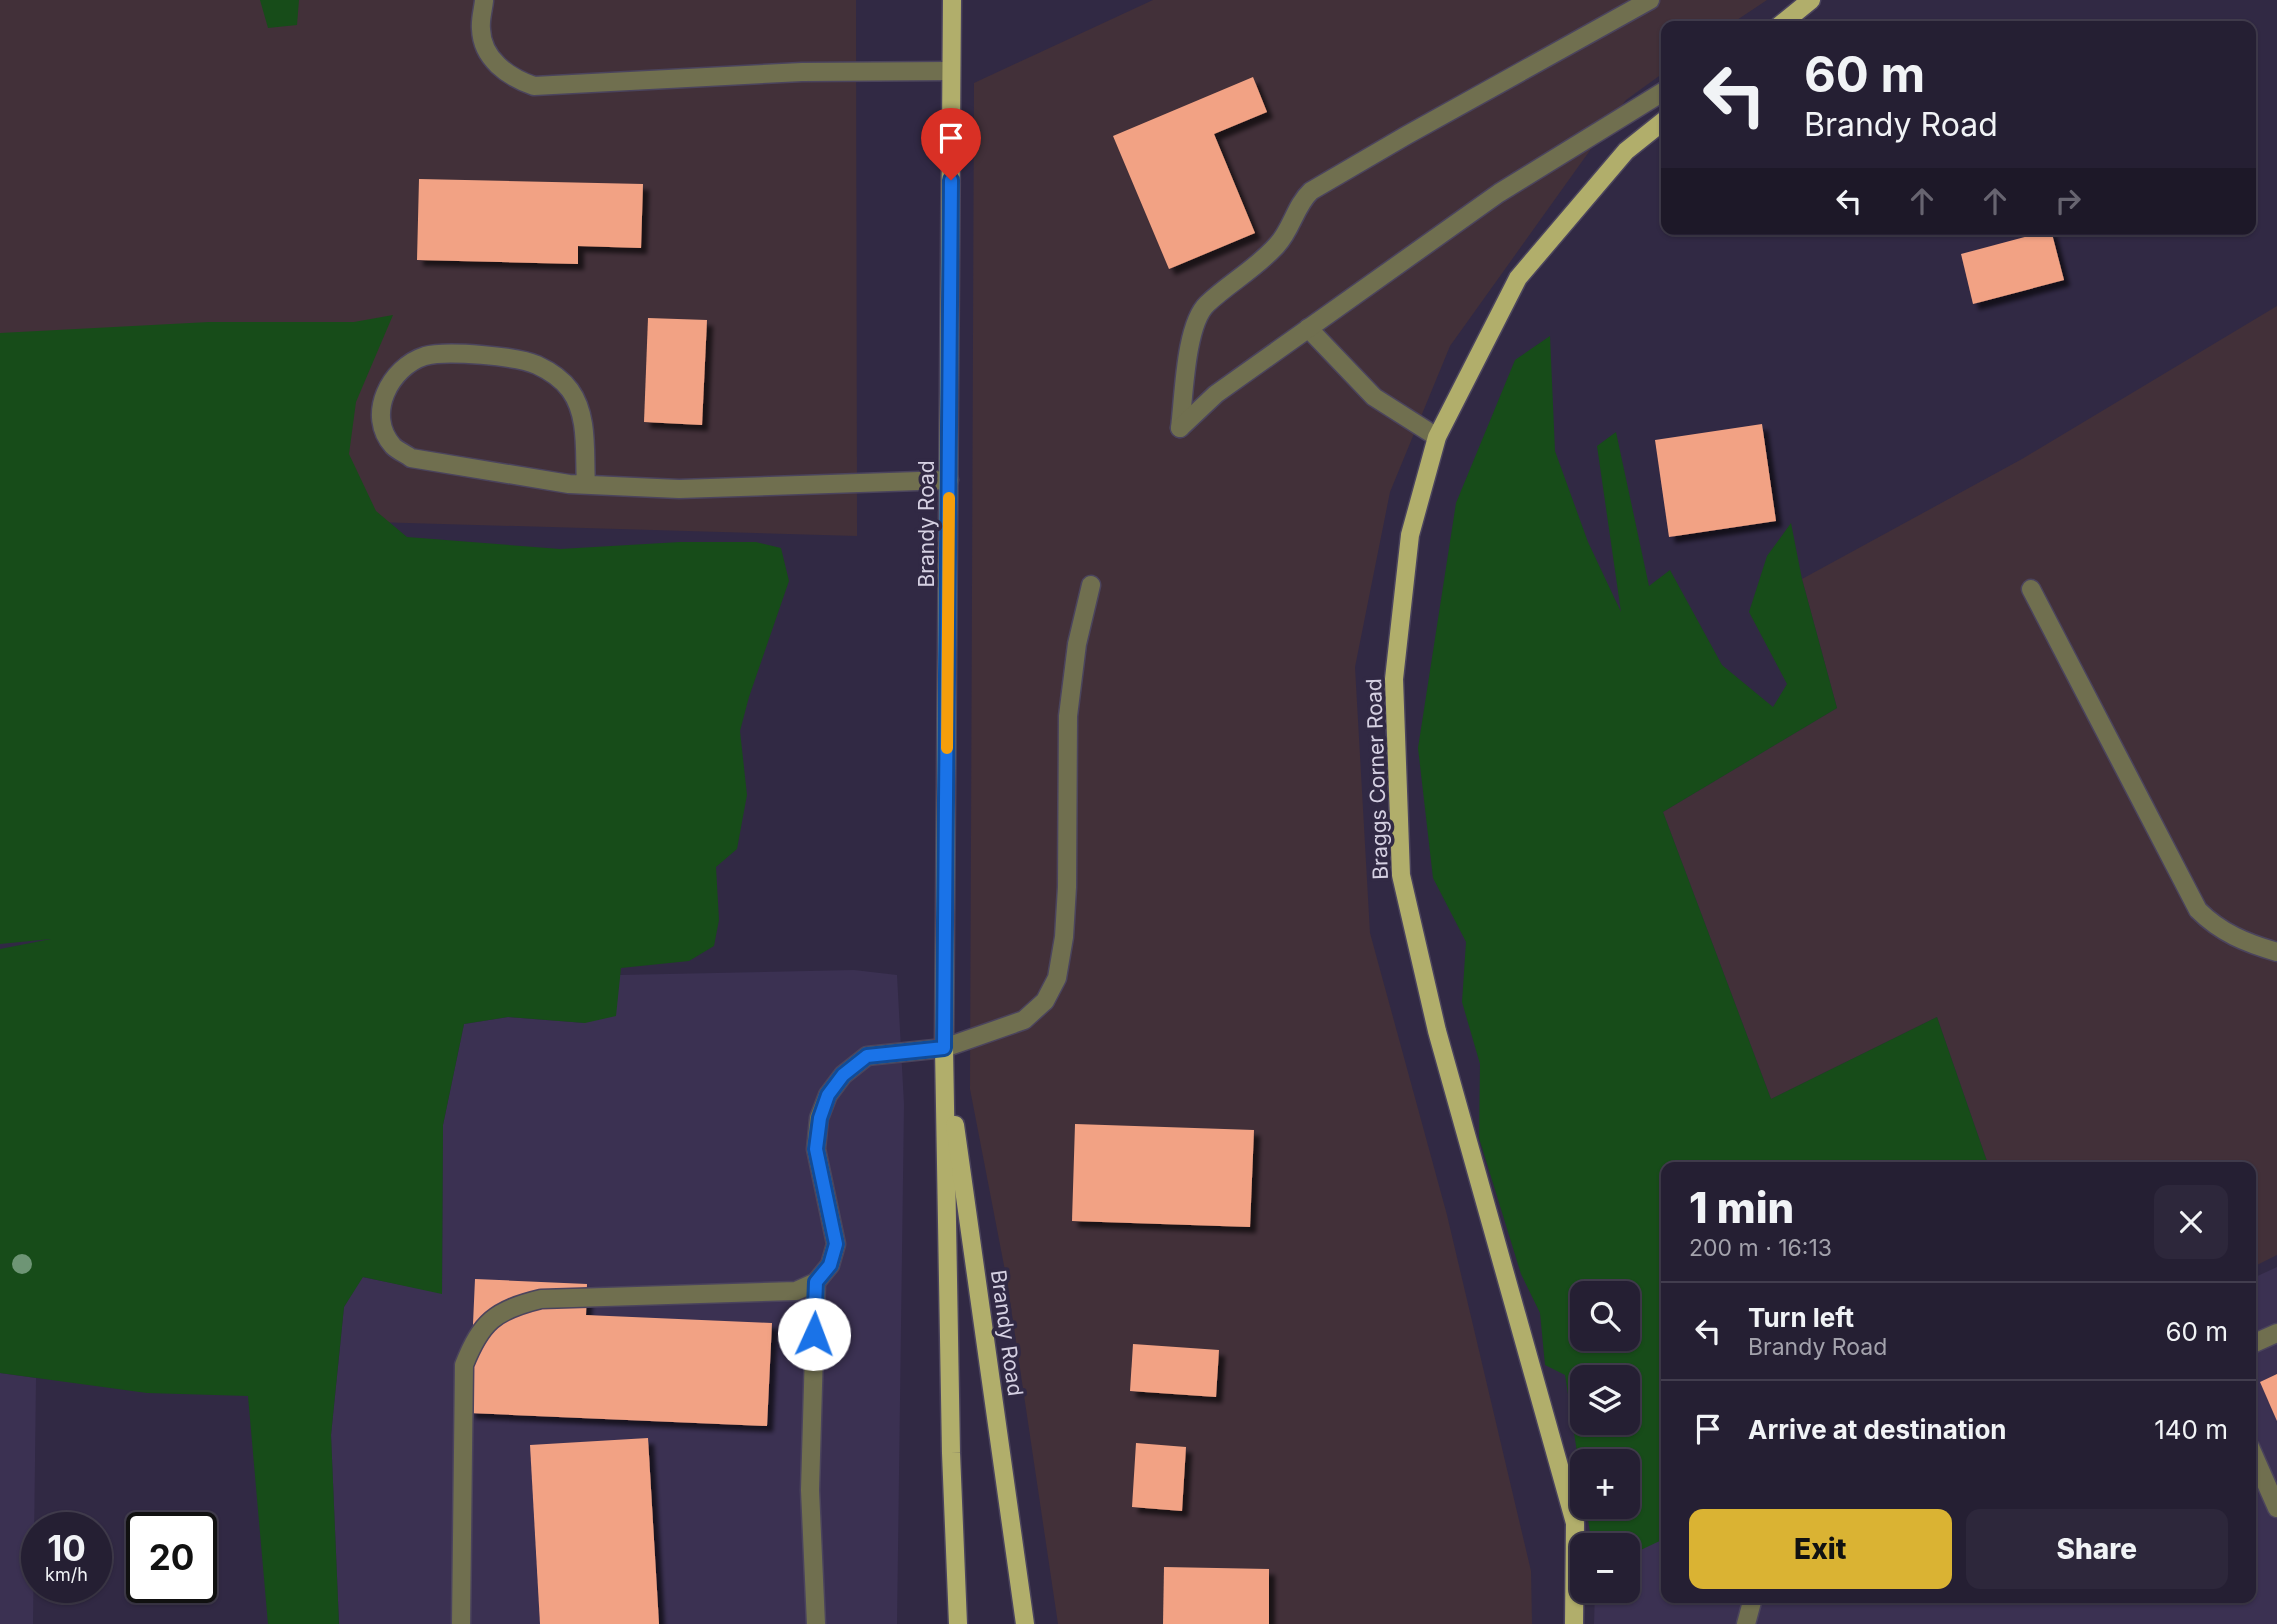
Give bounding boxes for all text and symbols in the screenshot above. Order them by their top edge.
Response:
text: 60 m [1804,45,1925,104]
icon: left [1689,49,1780,140]
text: Brandy Road [1804,105,1998,144]
pin [921,108,981,180]
icon: arrive [932,119,970,157]
icon: left [1830,182,1868,220]
icon: ahead [1903,182,1941,220]
icon: ahead [1976,182,2014,220]
icon: right [2049,182,2087,220]
street label: Brandy Road [914,460,939,588]
street label: Braggs Corner Road [1361,678,1393,880]
text: 1 min [1689,1182,1794,1233]
button: close [2154,1185,2228,1259]
text: 200 m · 16:13 [1689,1234,1832,1262]
street label: Brandy Road [986,1268,1028,1398]
map controls [1570,1281,1640,1603]
button: search [1570,1281,1640,1351]
position arrow [777,1297,851,1371]
text: Turn left [1748,1302,1854,1333]
icon: left [1689,1312,1727,1350]
text: 60 m [2165,1316,2228,1347]
text: Brandy Road [1748,1333,1887,1361]
button: layers [1570,1365,1640,1435]
icon: arrive [1689,1410,1727,1448]
text: Arrive at destination [1748,1414,2007,1445]
text: 140 m [2154,1414,2228,1445]
button: + [1570,1449,1640,1519]
button: Exit [1689,1509,1952,1589]
button: Share [1966,1509,2228,1589]
speed limit sign: 20 [126,1512,217,1603]
text: 10 [47,1527,86,1569]
button: − [1570,1533,1640,1603]
text: km/h [45,1564,88,1585]

